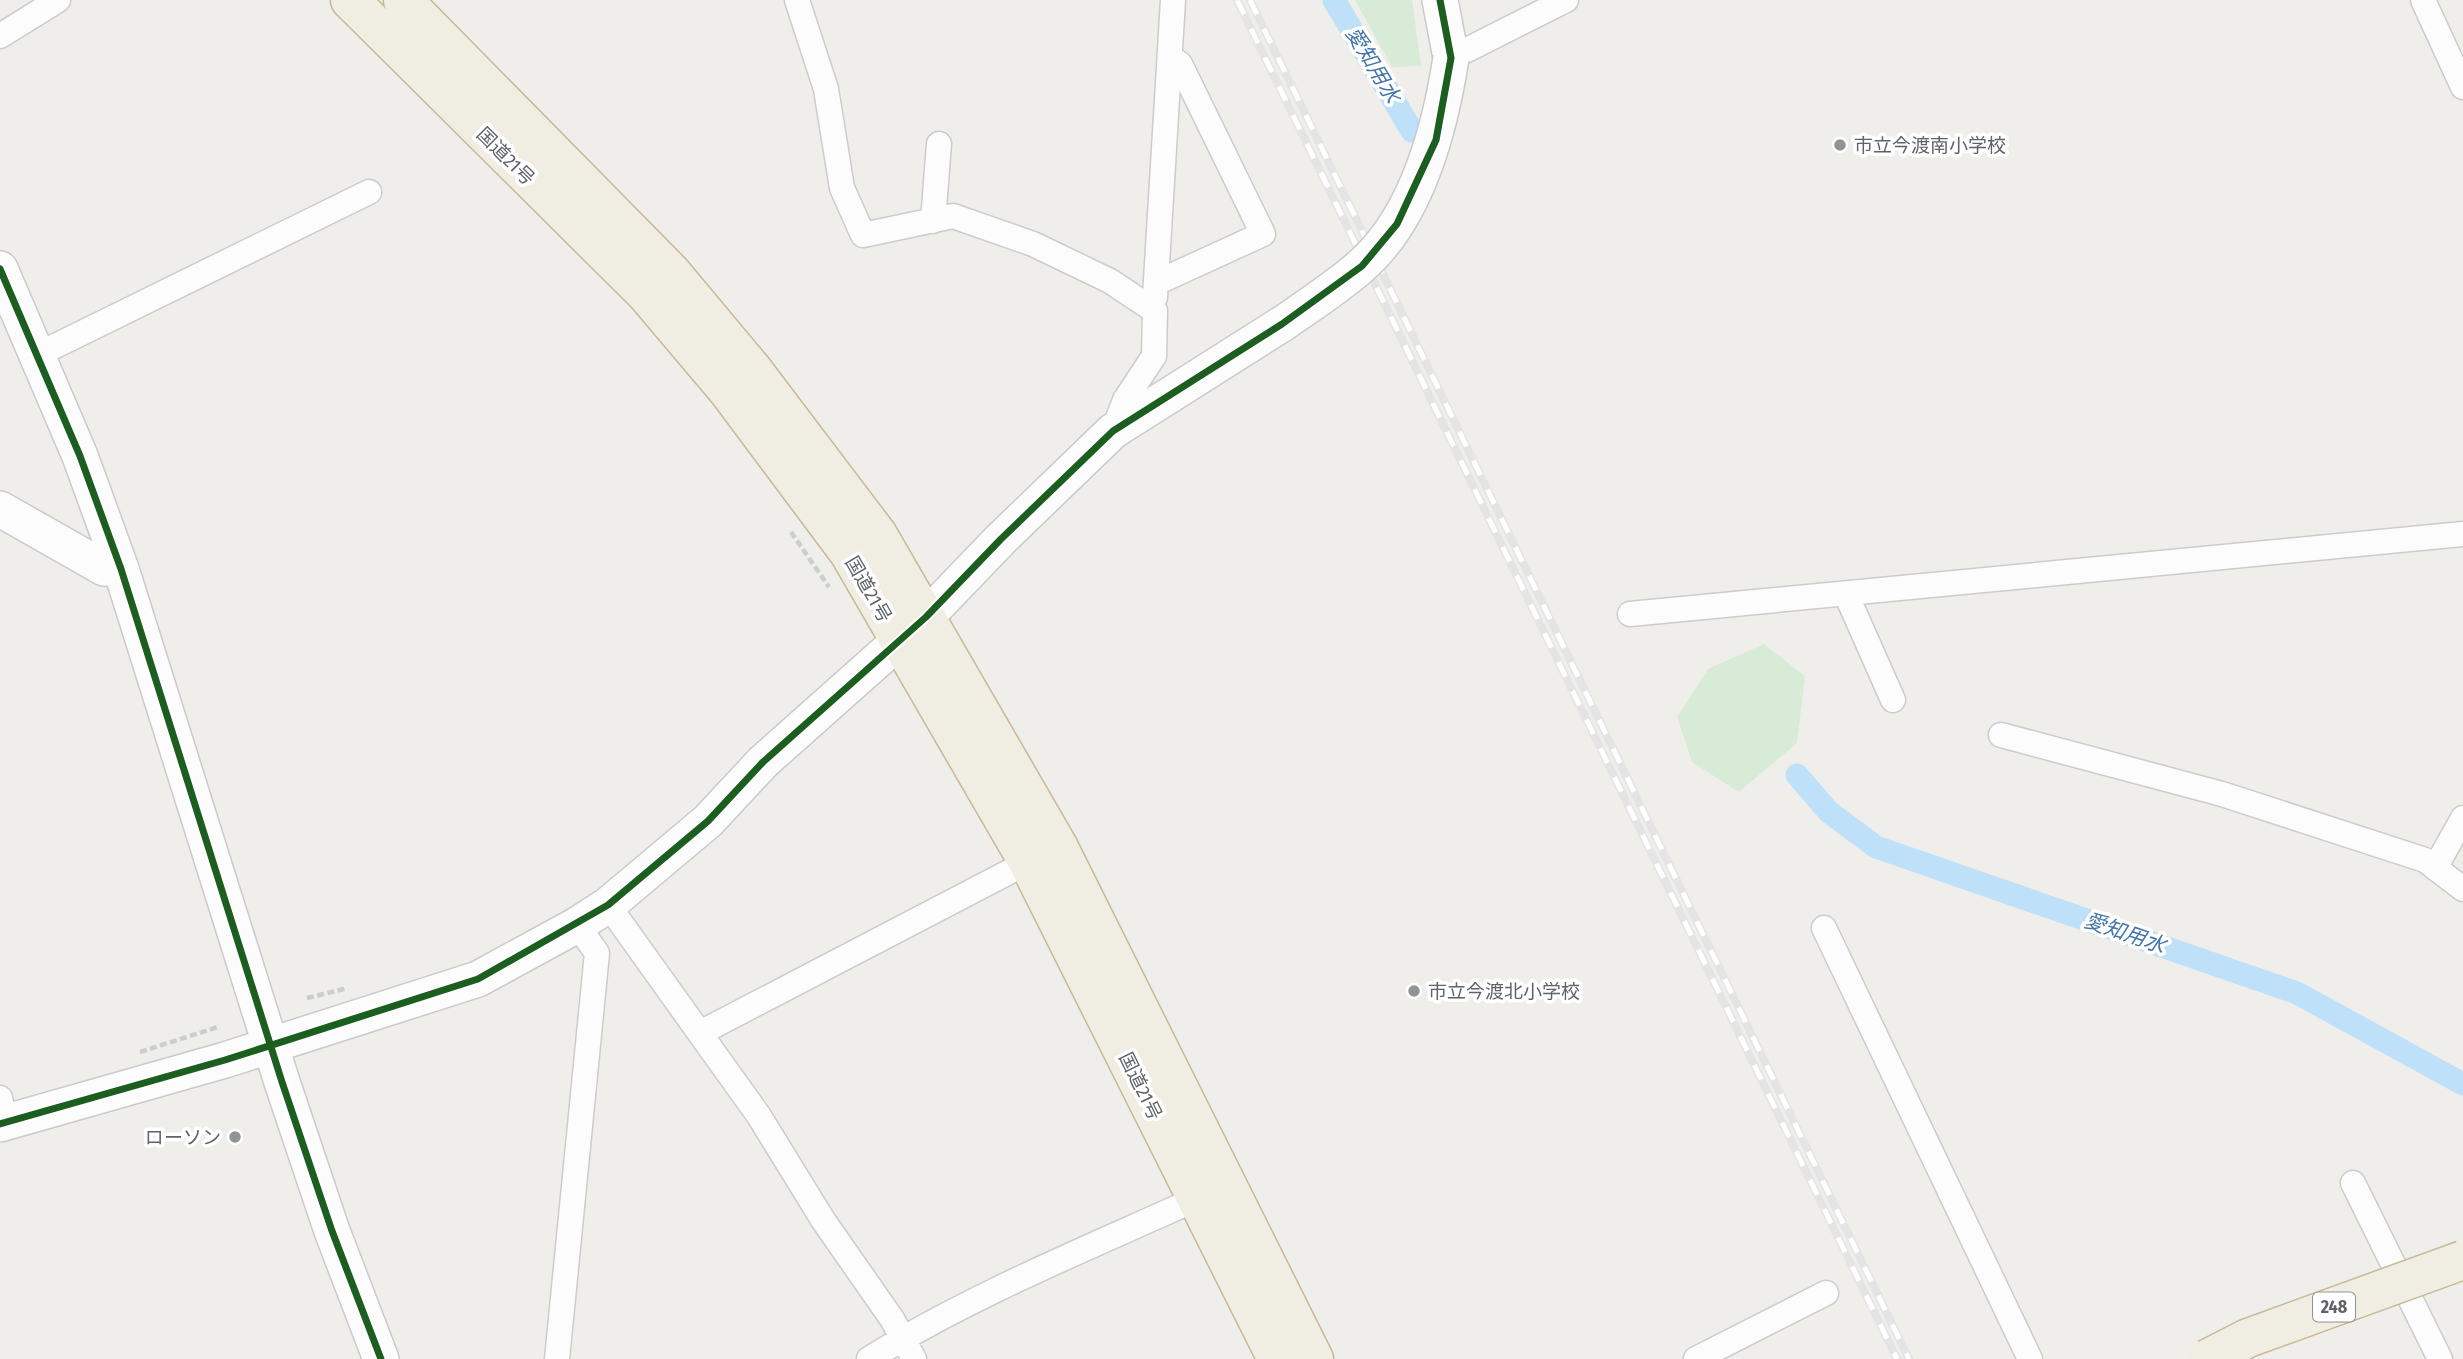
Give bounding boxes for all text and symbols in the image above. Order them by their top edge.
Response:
water label: 愛知用水 [1340,22,1407,109]
street label: 国道21号 [472,123,539,190]
place label: 市立今渡南小学校 [1854,134,2006,157]
marker: 市立今渡南小学校 [1832,137,1848,153]
street label: 国道21号 [841,552,897,626]
water label: 愛知用水 [2081,907,2171,960]
place label: 市立今渡北小学校 [1428,980,1580,1003]
marker: 市立今渡北小学校 [1406,983,1422,999]
street label: 国道21号 [1114,1049,1167,1124]
place label: ローソン [145,1126,221,1149]
marker: ローソン [227,1129,243,1145]
road number: 248 [2313,1292,2355,1322]

